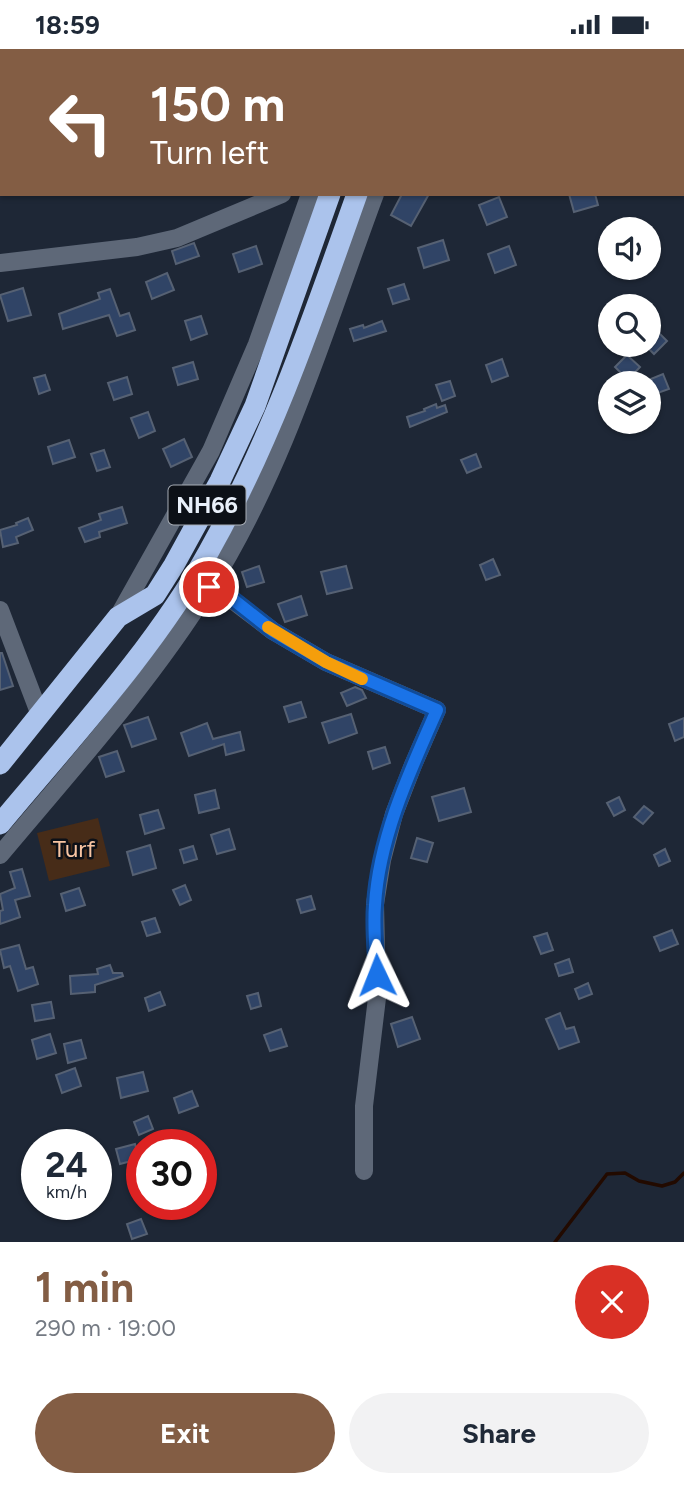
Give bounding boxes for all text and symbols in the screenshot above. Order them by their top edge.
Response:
text: 18:59 [35,9,100,41]
text: 150 m [150,74,285,133]
icon: left [35,77,126,168]
text: Turn left [150,134,269,172]
map controls [598,217,661,434]
button: sound [598,217,661,280]
button: search [598,294,661,357]
button: layers [598,371,661,434]
road number: NH66 [168,485,246,525]
pin [179,557,239,617]
icon: arrive [190,568,228,606]
park label: Turf [53,834,95,863]
position arrow [340,938,414,1012]
speed limit sign: 30 [126,1129,217,1220]
text: 24 [45,1144,88,1186]
text: km/h [46,1181,87,1203]
text: 1 min [35,1262,134,1313]
button: close [575,1265,649,1339]
text: 290 m · 19:00 [35,1314,176,1342]
button: Exit [35,1393,335,1473]
button: Share [349,1393,649,1473]

